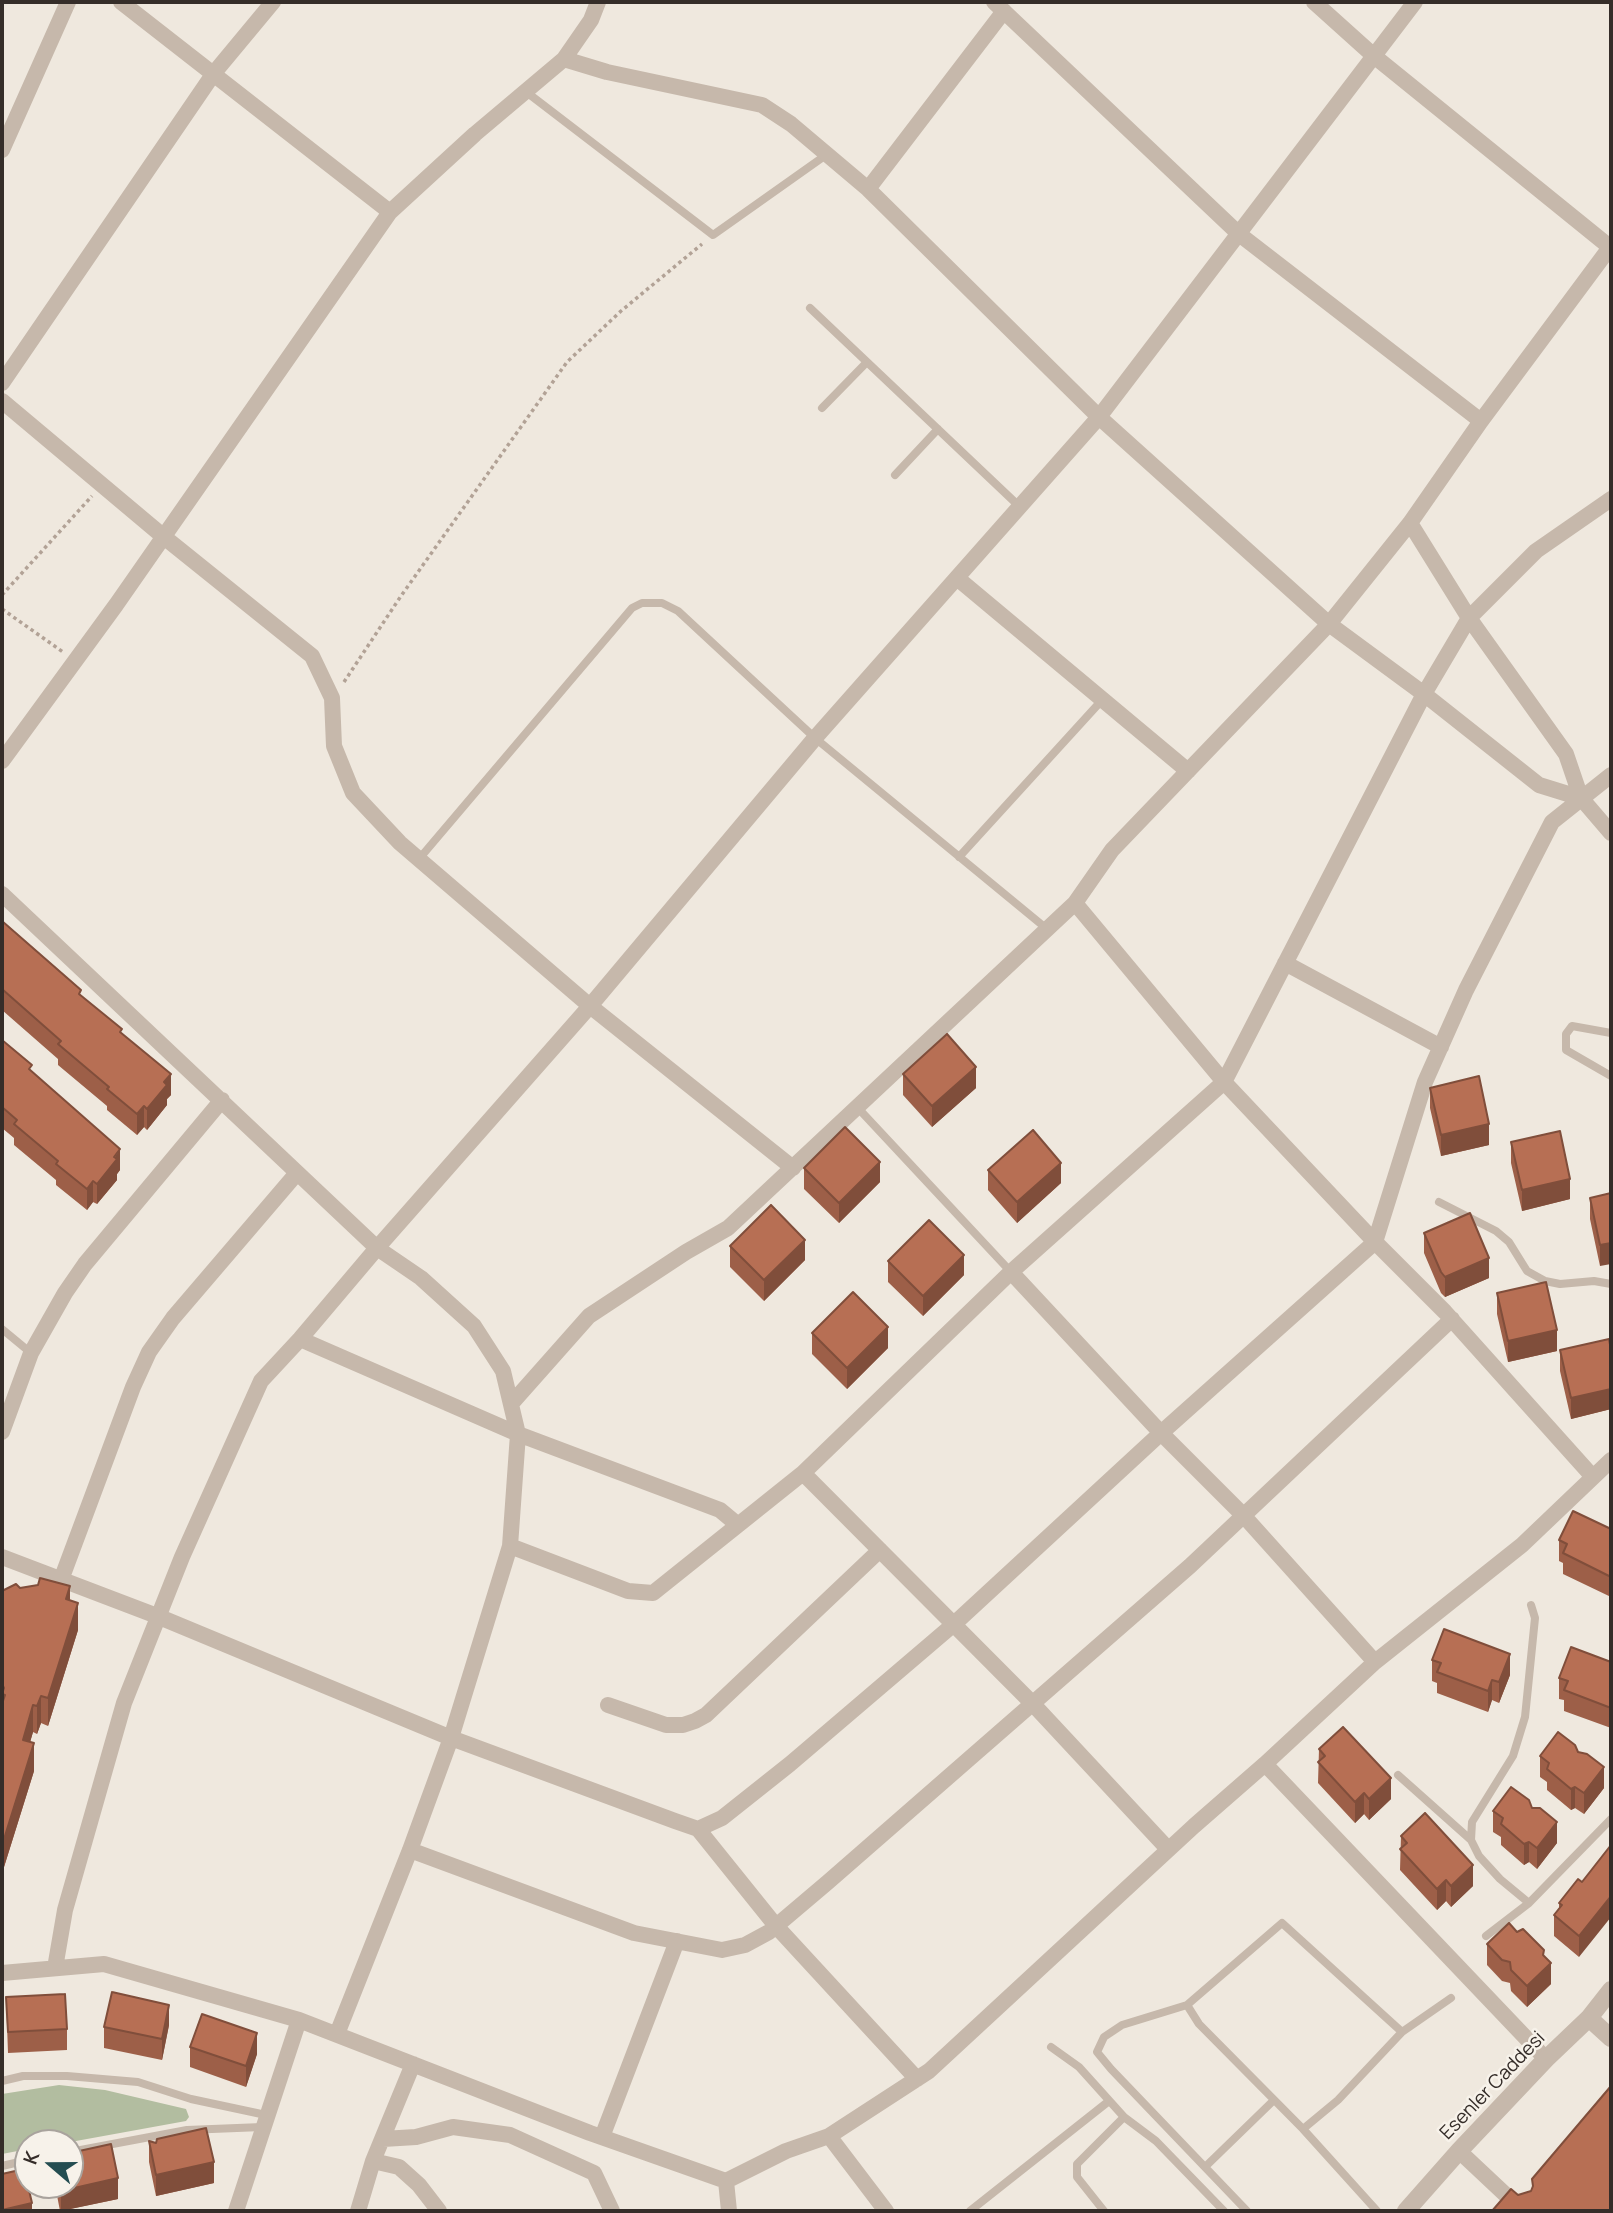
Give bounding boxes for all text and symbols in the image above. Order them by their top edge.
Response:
street label: Esenler Caddesi [1436,2027,1550,2145]
north arrow [14,2129,84,2199]
text: K [17,2147,45,2168]

